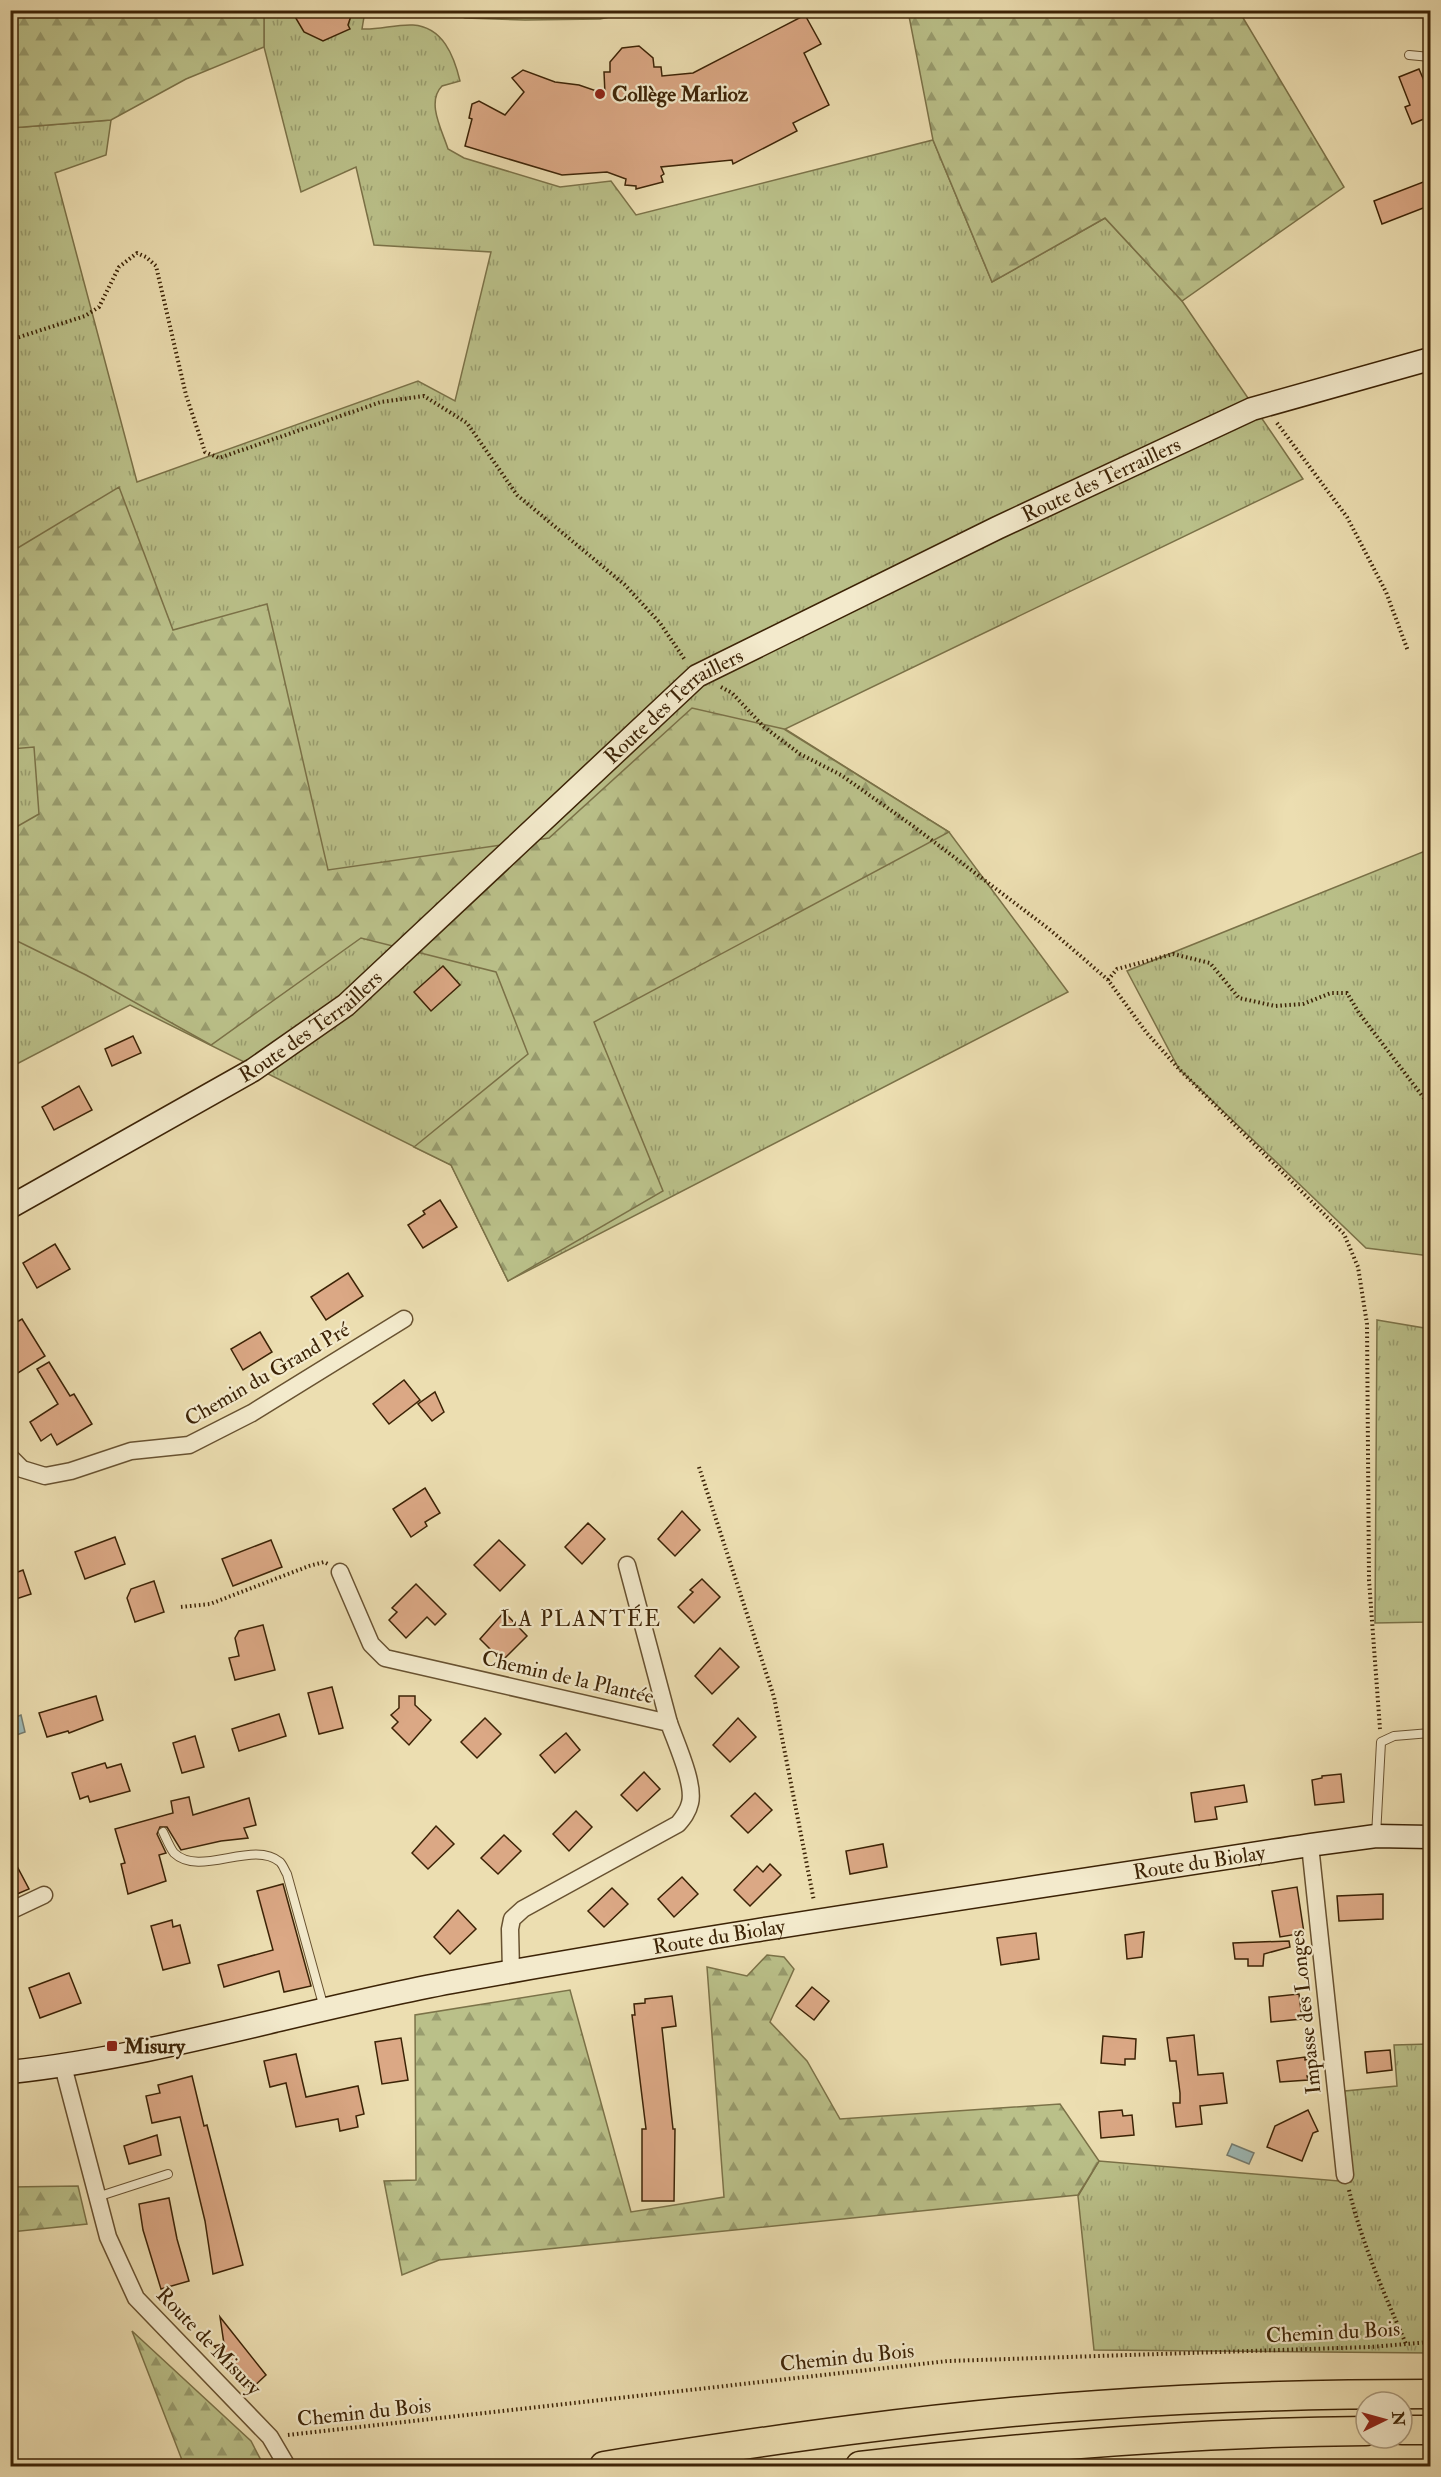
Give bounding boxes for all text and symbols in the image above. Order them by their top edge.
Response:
place label: Collège Marlioz [612,81,749,108]
marker: Collège Marlioz [593,87,607,101]
street label: Route des Terraillers [1017,431,1185,529]
street label: Route des Terraillers [598,642,748,770]
street label: Route des Terraillers [234,965,388,1089]
street label: Chemin du Grand Pré [180,1316,355,1433]
district label: LA PLANTÉE [500,1604,662,1633]
street label: Chemin de la Plantée [479,1645,657,1710]
street label: Route du Biolay [1131,1839,1268,1886]
street label: Route du Biolay [651,1913,788,1961]
street label: Impasse des Longes [1283,1929,1328,2095]
place label: Misury [123,2033,186,2060]
marker: Misury [105,2039,119,2053]
street label: Route de Misury [150,2282,268,2402]
street label: Chemin du Bois [1265,2315,1401,2350]
street label: Chemin du Bois [779,2337,915,2378]
north arrow [1354,2390,1414,2450]
street label: Chemin du Bois [296,2392,432,2433]
text: N [1387,2410,1409,2427]

